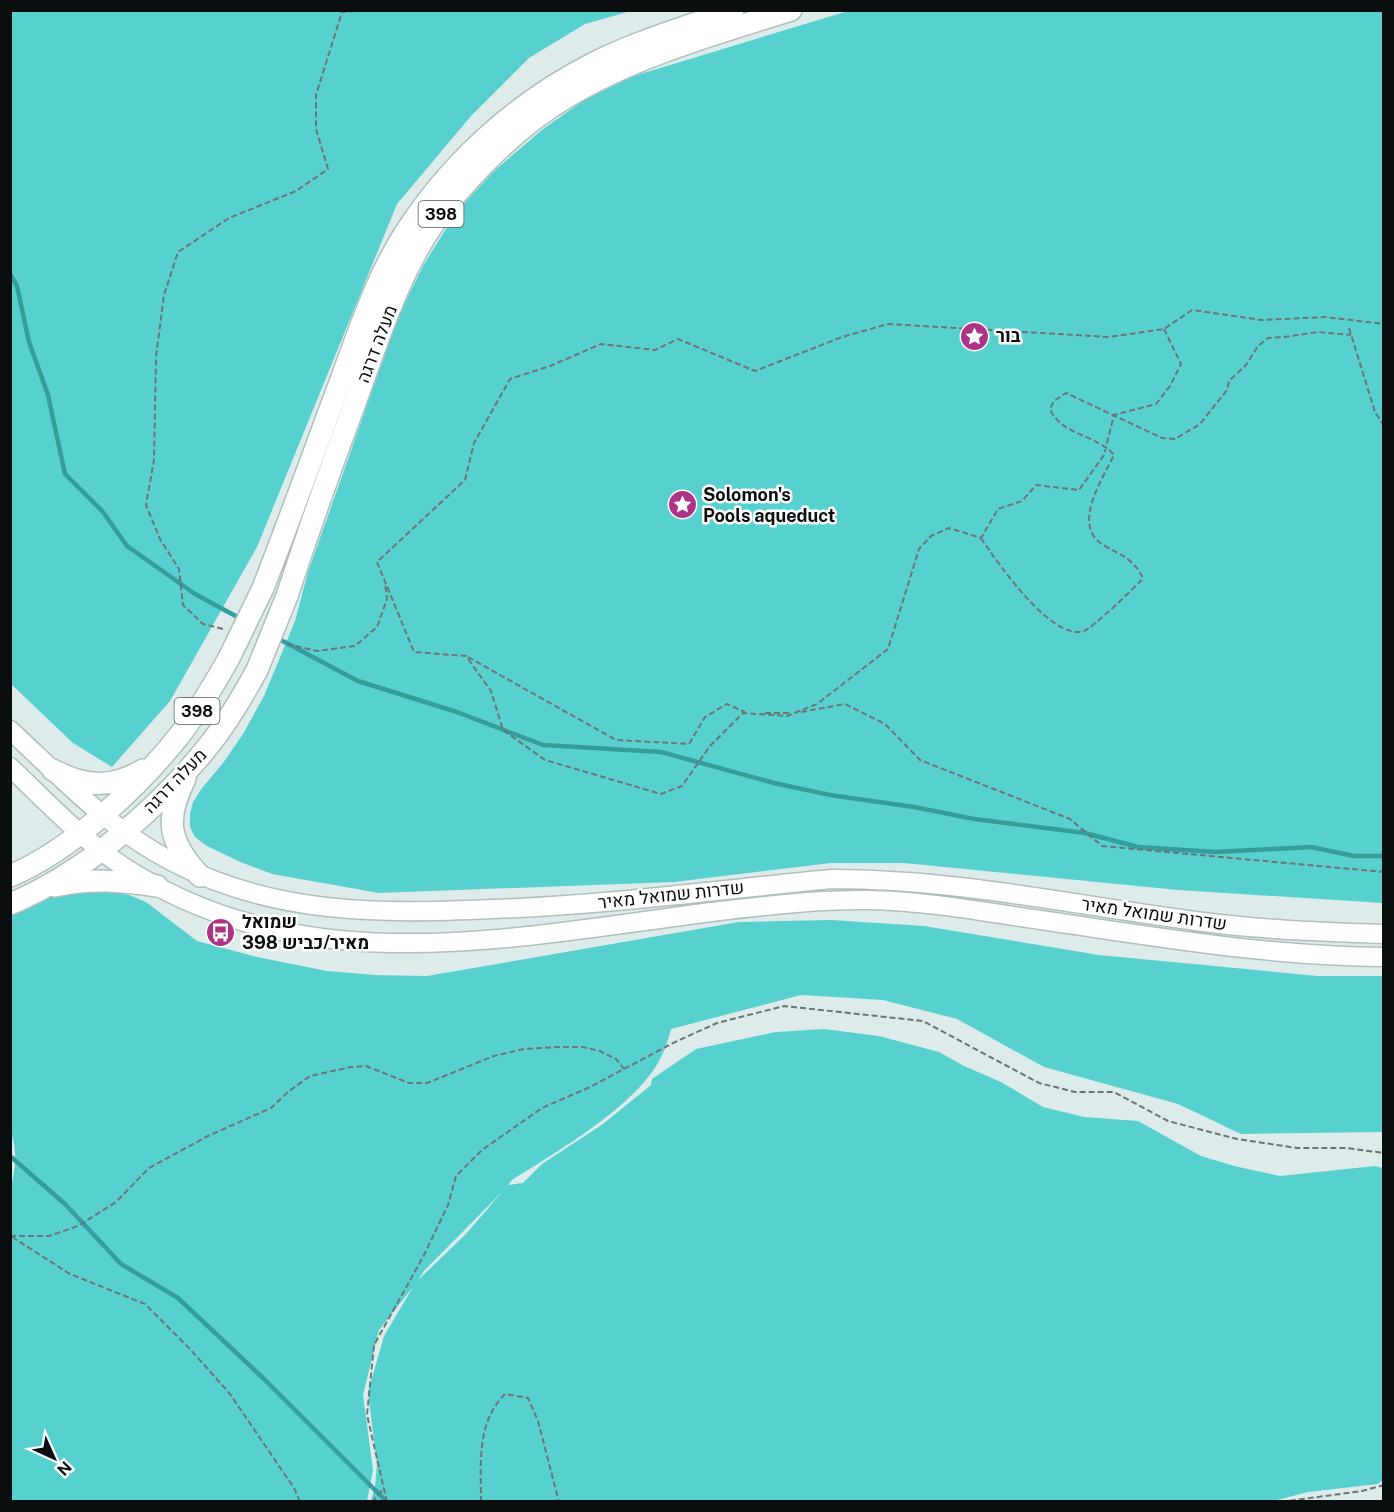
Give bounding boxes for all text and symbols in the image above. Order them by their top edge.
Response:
road number: 398 [418,201,464,227]
street label: מעלה דרגה [352,302,401,386]
place icon: בור [959,320,991,352]
place label: בור [996,325,1021,346]
place label: Solomon's Pools aqueduct [703,484,835,526]
place icon: Solomon's Pools aqueduct [666,489,698,521]
road number: 398 [174,698,220,724]
street label: מעלה דרגה [139,744,211,817]
street label: שדרות שמואל מאיר [597,876,745,913]
street label: שדרות שמואל מאיר [1080,893,1228,934]
place label: שמואל מאיר/כביש 398 [242,911,369,953]
bus stop icon: שמואל מאיר/כביש 398 [205,916,237,948]
north arrow [24,1428,84,1488]
text: N [53,1457,75,1479]

